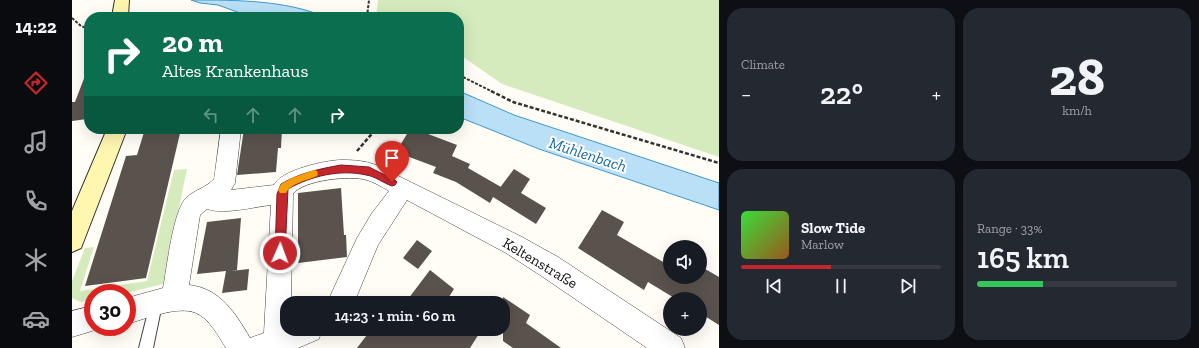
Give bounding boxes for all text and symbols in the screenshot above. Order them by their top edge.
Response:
text: 14:22 [15,16,57,38]
text: 20 m [162,26,223,59]
icon: right [96,28,148,80]
text: 28 [1049,46,1105,108]
text: Climate [741,57,785,72]
text: Altes Krankenhaus [162,60,308,82]
icon: directions [22,69,50,97]
text: 22° [820,76,863,112]
text: − [741,81,751,108]
text: + [932,81,941,108]
text: km/h [1062,103,1092,118]
icon: left [200,104,222,126]
icon: ahead [242,104,264,126]
icon: ahead [284,104,306,126]
icon: right [326,104,348,126]
icon: music [22,128,50,156]
water label: Mühlenbach [547,133,629,176]
pin [375,141,409,182]
icon: arrive [381,147,403,169]
icon: phone [22,187,50,215]
text: Slow Tide [801,219,865,237]
text: Range · 33% [977,221,1042,236]
position arrow [259,232,301,274]
street label: Keltenstraße [499,234,581,292]
text: Marlow [801,237,844,252]
map controls [663,240,707,336]
button: sound [663,240,707,284]
text: 165 km [977,240,1069,276]
icon: climate [22,246,50,274]
icon: previous [763,275,785,297]
icon: pause [830,275,852,297]
icon: next [897,275,919,297]
speed limit sign: 30 [84,284,136,336]
button: + [663,292,707,336]
icon: car [22,305,50,333]
text: 14:23 · 1 min · 60 m [335,307,455,325]

